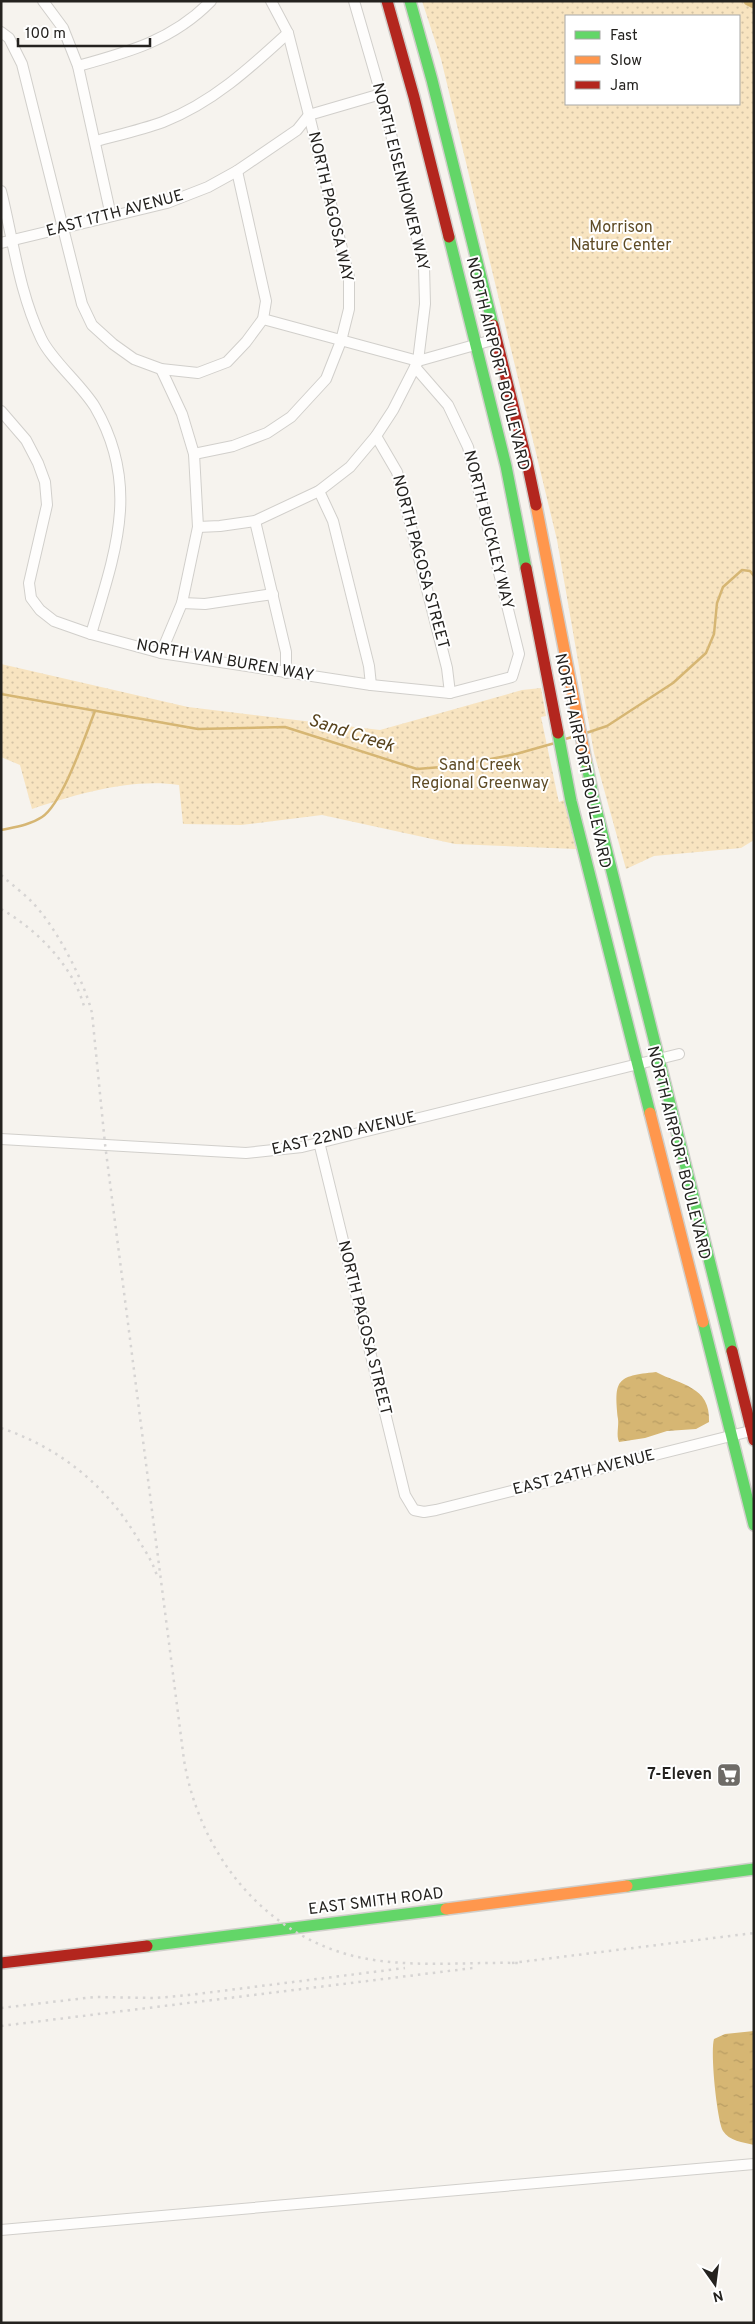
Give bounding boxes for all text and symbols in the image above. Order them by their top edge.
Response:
scale bar [18,15,150,47]
legend [565,15,740,105]
text: 100 m [25,25,66,44]
text: Fast [610,27,638,46]
text: Slow [610,52,642,71]
text: Jam [610,77,639,96]
street label: NORTH EISENHOWER WAY [367,81,433,273]
street label: NORTH PAGOSA WAY [303,130,357,284]
street label: EAST 17TH AVENUE [44,186,186,242]
park label: Morrison Nature Center [571,218,671,256]
street label: NORTH AIRPORT BOULEVARD [461,255,533,473]
street label: NORTH BUCKLEY WAY [459,448,517,612]
street label: NORTH PAGOSA STREET [387,473,453,651]
street label: NORTH VAN BUREN WAY [135,636,315,686]
street label: NORTH AIRPORT BOULEVARD [549,652,615,870]
water label: Sand Creek [305,709,398,759]
park label: Sand Creek Regional Greenway [411,756,549,794]
street label: NORTH AIRPORT BOULEVARD [642,1044,714,1262]
street label: EAST 22ND AVENUE [270,1108,418,1160]
street label: NORTH PAGOSA STREET [333,1239,395,1417]
street label: EAST 24TH AVENUE [511,1446,657,1500]
supermarket icon: 7-Eleven [716,1762,742,1788]
place label: 7-Eleven [647,1765,712,1785]
street label: EAST SMITH ROAD [307,1884,445,1920]
north arrow [690,2259,740,2309]
text: N [711,2286,725,2305]

